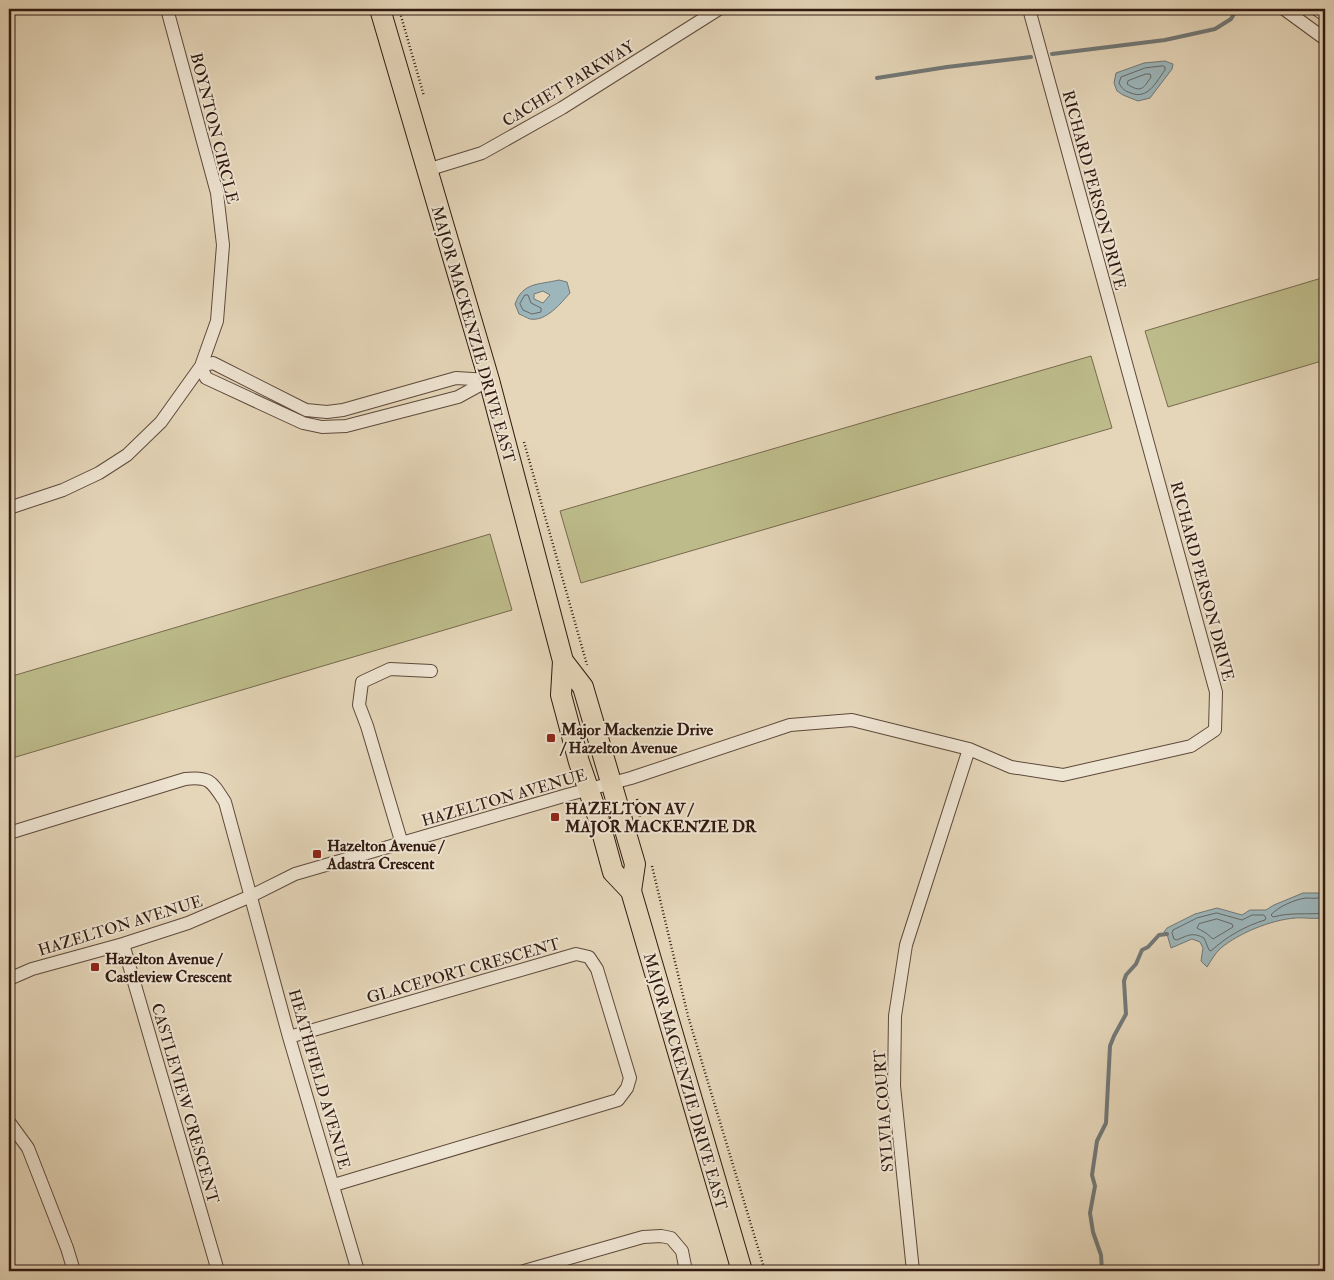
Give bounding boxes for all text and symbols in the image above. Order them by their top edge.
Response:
street label: CACHET PARKWAY [499,36,639,131]
street label: BOYNTON CIRCLE [186,51,242,206]
street label: RICHARD PERSON DRIVE [1058,88,1130,292]
street label: MAJOR MACKENZIE DRIVE EAST [426,204,519,465]
street label: RICHARD PERSON DRIVE [1166,479,1238,683]
place label: Major Mackenzie Drive / Hazelton Avenue [559,720,713,758]
marker: Major Mackenzie Drive / Hazelton Avenue [545,732,557,744]
street label: HAZELTON AVENUE [419,765,589,831]
place label: HAZELTON AV / MAJOR MACKENZIE DR [564,799,758,838]
marker: HAZELTON AV / MAJOR MACKENZIE DR [549,811,561,823]
place label: Hazelton Avenue / Adastra Crescent [326,836,445,874]
marker: Hazelton Avenue / Adastra Crescent [311,848,323,860]
street label: HAZELTON AVENUE [36,891,205,961]
street label: GLACEPORT CRESCENT [364,934,562,1008]
place label: Hazelton Avenue / Castleview Crescent [105,949,233,987]
street label: MAJOR MACKENZIE DRIVE EAST [638,951,731,1212]
marker: Hazelton Avenue / Castleview Crescent [89,961,101,973]
street label: HEATHFIELD AVENUE [284,987,354,1172]
street label: CASTLEVIEW CRESCENT [147,1001,223,1206]
street label: SYLVIA COURT [870,1049,898,1173]

